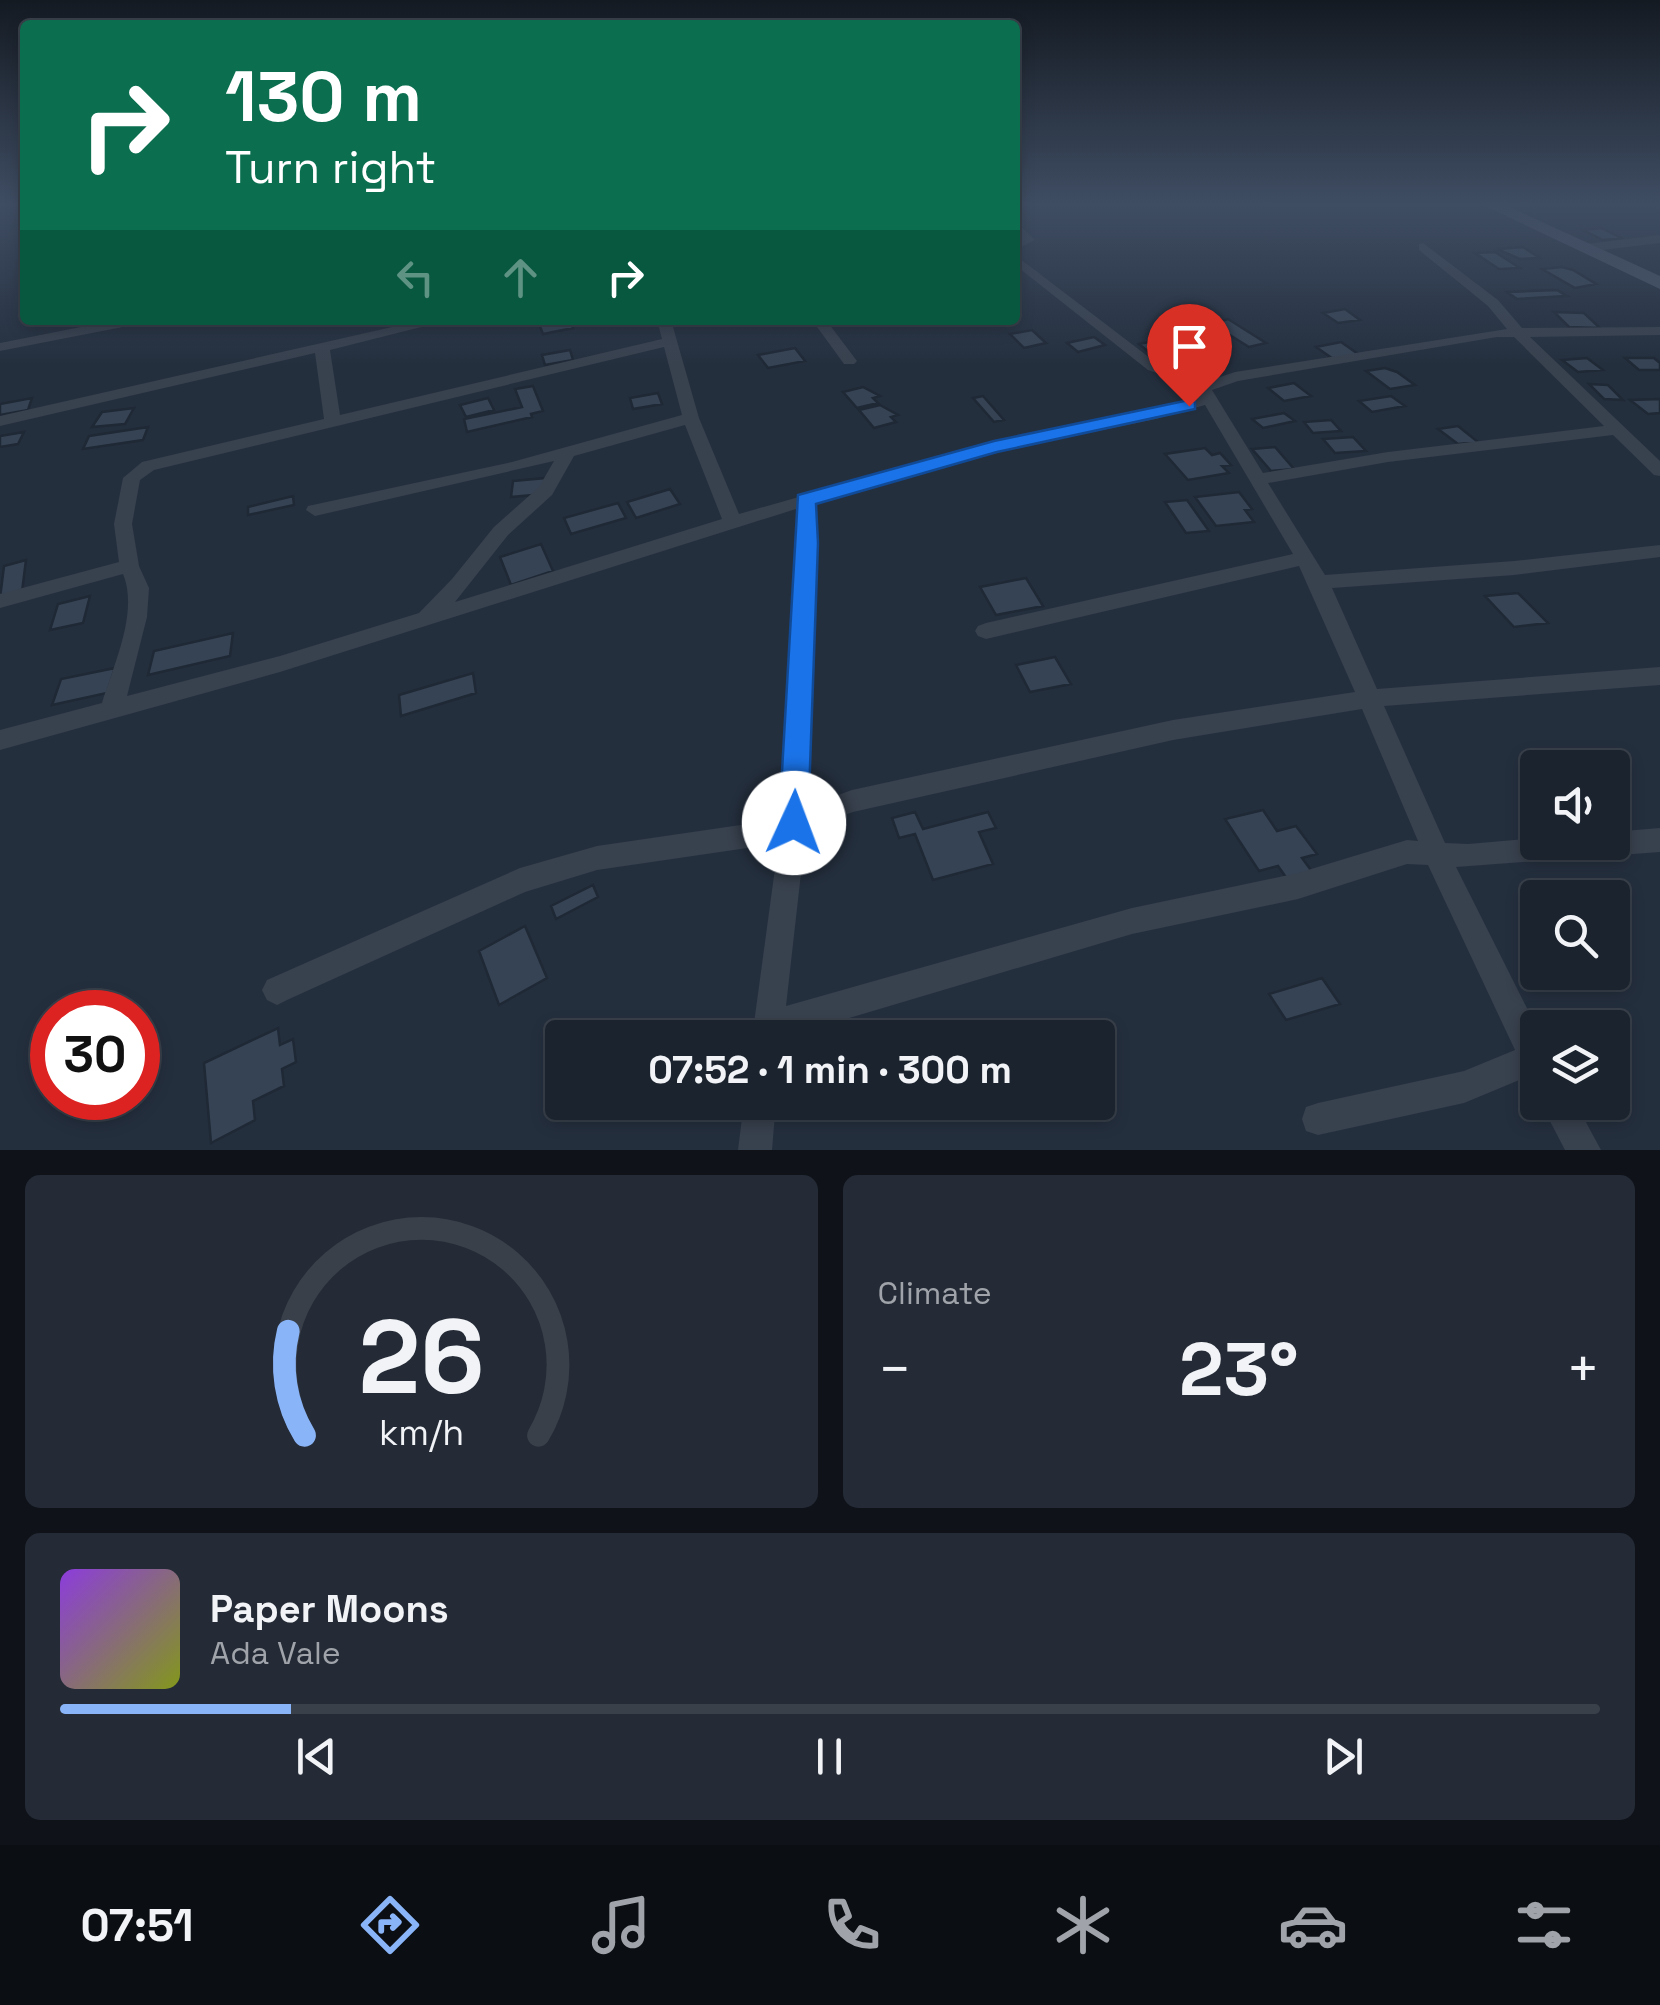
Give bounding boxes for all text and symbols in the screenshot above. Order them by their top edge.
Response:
text: 130 m [225,52,422,141]
icon: right [60,60,190,190]
text: Turn right [225,139,436,196]
icon: left [388,250,443,305]
icon: ahead [493,250,548,305]
icon: right [598,250,653,305]
pin [1147,304,1232,407]
icon: arrive [1162,319,1217,374]
map controls [1520,750,1630,1120]
button: sound [1520,750,1630,860]
position arrow [742,771,846,875]
button: search [1520,880,1630,990]
speed limit sign: 30 [30,990,160,1120]
button: layers [1520,1010,1630,1120]
text: 07:52 · 1 min · 300 m [648,1046,1012,1094]
text: Climate [878,1273,992,1313]
text: 26 [358,1291,484,1423]
text: 23° [1179,1321,1299,1417]
text: − [878,1334,912,1404]
text: + [1566,1334,1600,1404]
text: km/h [379,1410,464,1455]
text: Paper Moons [210,1585,449,1633]
text: Ada Vale [210,1633,341,1673]
icon: previous [289,1729,344,1784]
icon: pause [802,1729,857,1784]
icon: next [1316,1729,1371,1784]
icon: directions [355,1890,425,1960]
icon: music [586,1890,656,1960]
icon: phone [817,1890,887,1960]
icon: climate [1048,1890,1118,1960]
icon: car [1278,1890,1348,1960]
icon: filters [1509,1890,1579,1960]
text: 07:51 [80,1897,194,1954]

